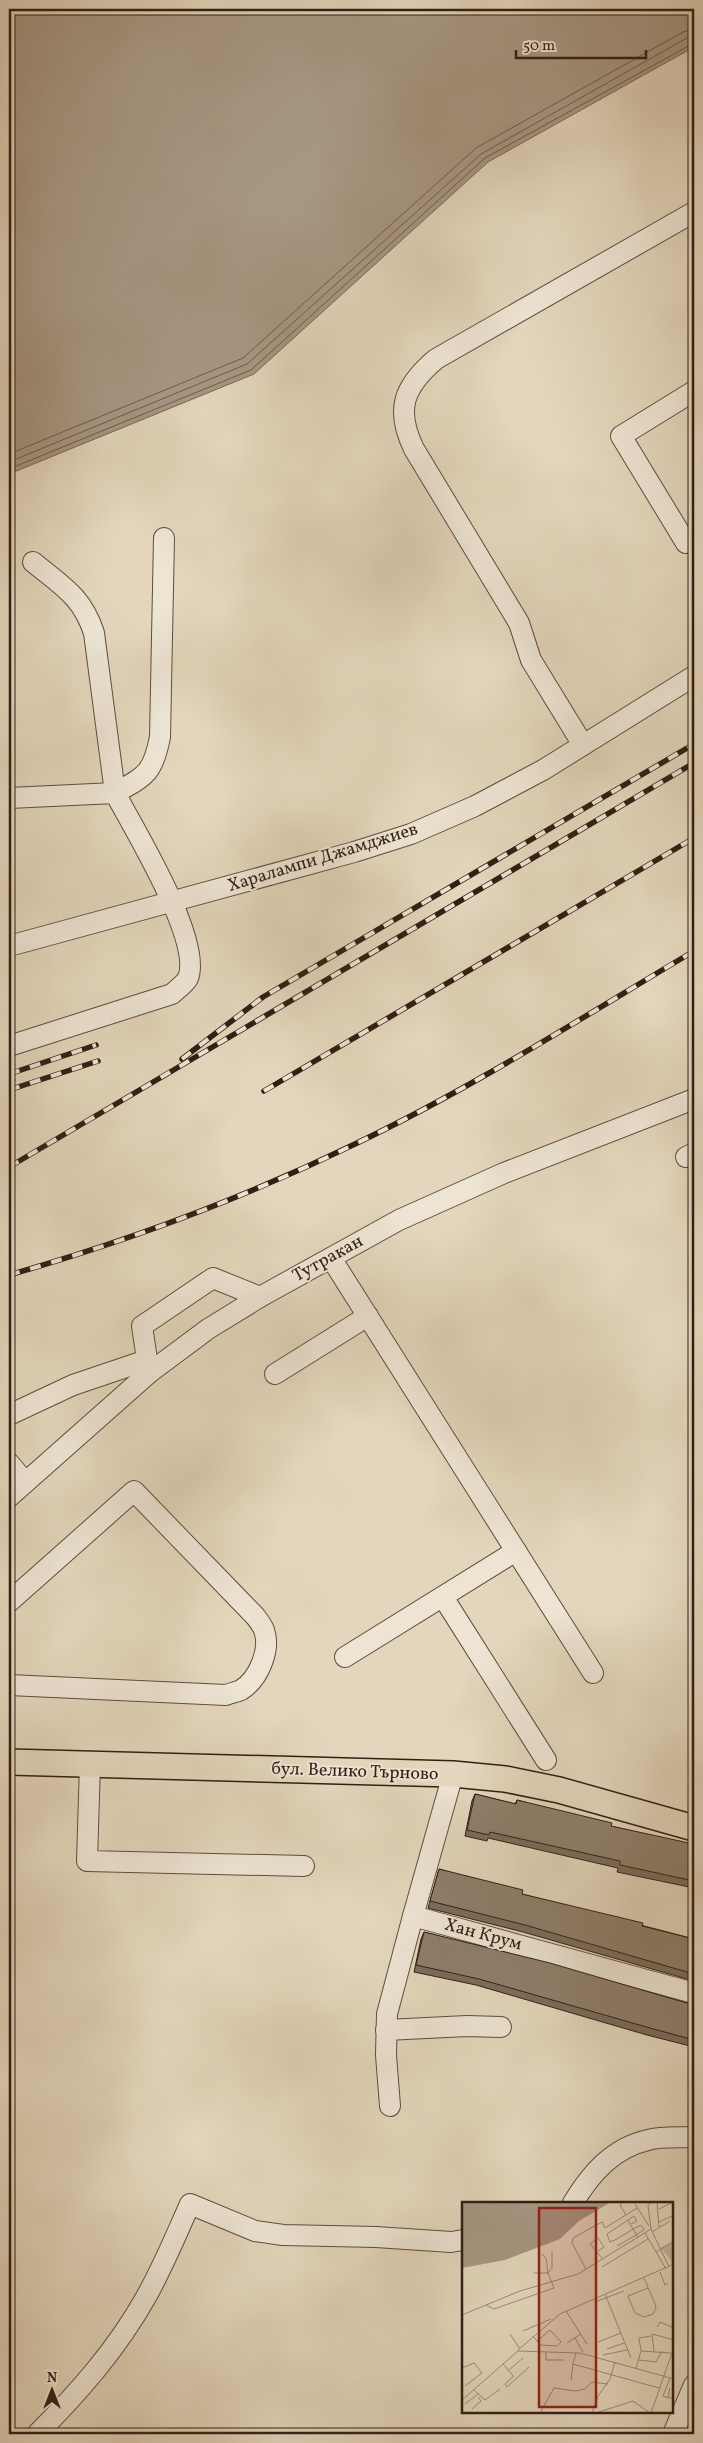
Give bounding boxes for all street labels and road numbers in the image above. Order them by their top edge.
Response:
street label: Харалампи Джамджиев [225,817,421,899]
street label: Тутракан [288,1229,368,1289]
street label: бул. Велико Търново [271,1757,439,1787]
street label: Хан Крум [441,1913,525,1957]

